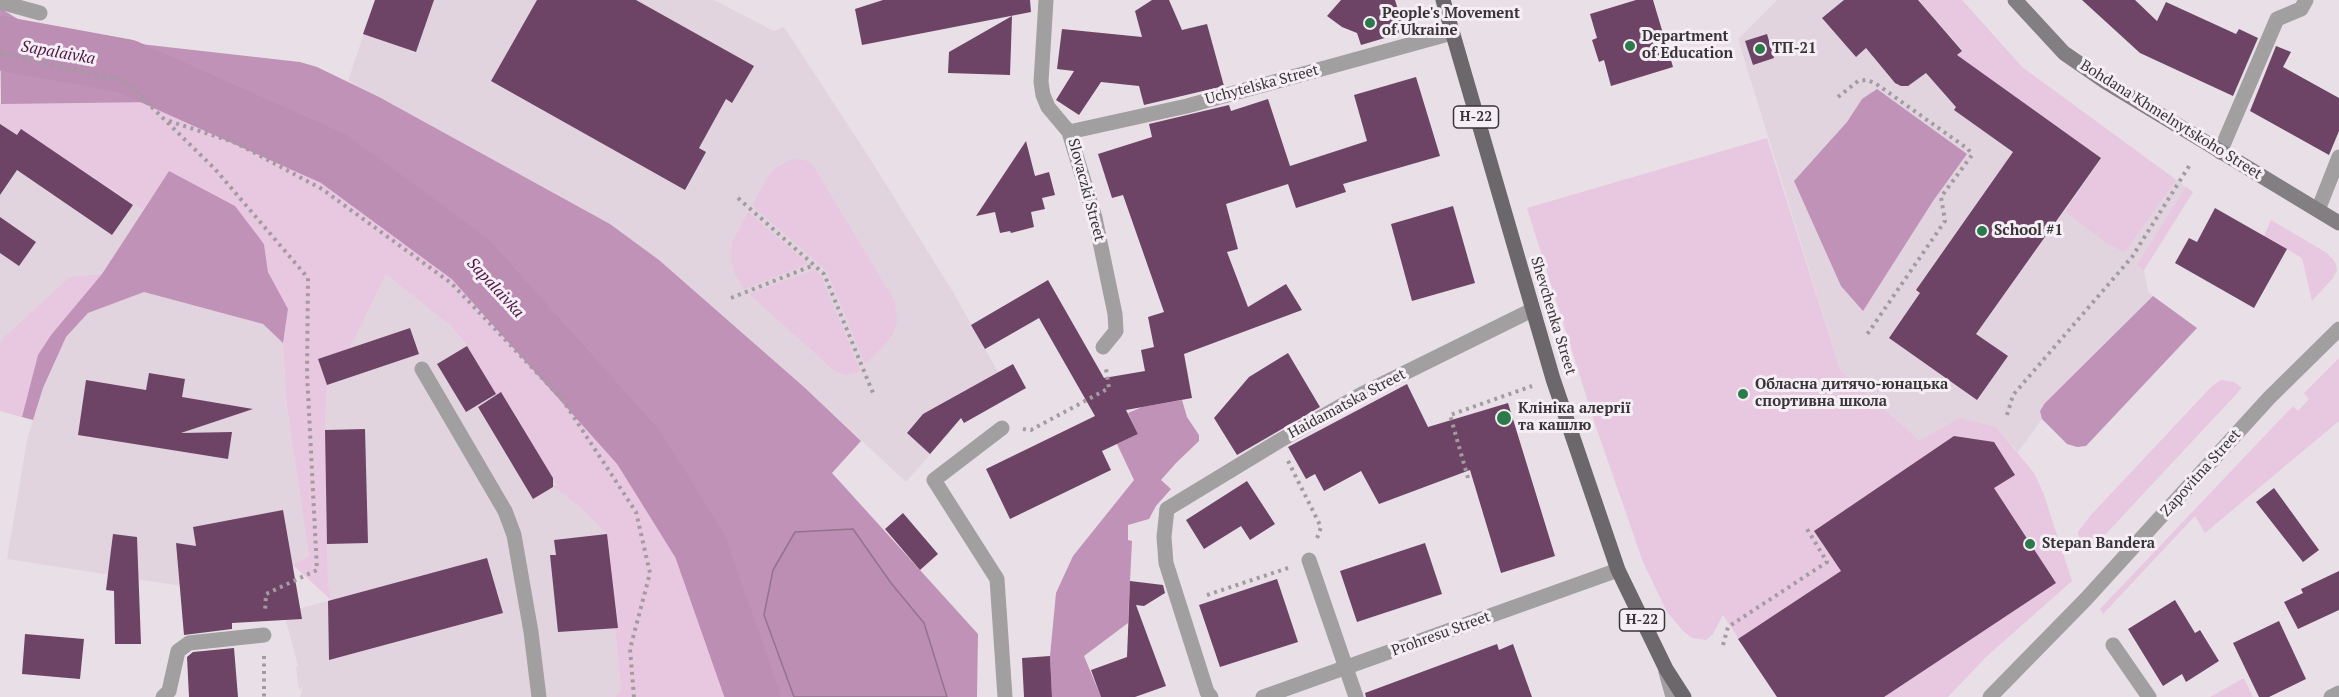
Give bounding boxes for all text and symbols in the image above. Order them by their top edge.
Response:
place label: People's Movement of Ukraine [1382,5,1520,40]
marker: People's Movement of Ukraine [1363,16,1377,30]
place label: Department of Education [1642,28,1733,63]
water label: Sapalaivka [19,37,97,69]
marker: Department of Education [1623,39,1637,53]
place label: ТП-21 [1772,40,1817,58]
marker: ТП-21 [1753,42,1767,56]
street label: Bohdana Khmelnytskoho Street [2077,56,2265,184]
street label: Uchytelska Street [1203,61,1321,109]
road number: Н-22 [1454,106,1498,128]
street label: Slovaczki Street [1064,137,1108,243]
place label: School #1 [1994,222,2063,240]
marker: School #1 [1975,224,1989,238]
water label: Sapalaivka [462,254,528,322]
street label: Shevchenka Street [1526,255,1580,377]
street label: Haidamatska Street [1285,365,1409,443]
place label: Обласна дитячо-юнацька спортивна школа [1755,376,1948,411]
marker: Обласна дитячо-юнацька спортивна школа [1736,387,1750,401]
place label: Клініка алергії та кашлю [1518,400,1631,435]
marker: Клініка алергії та кашлю [1495,409,1513,427]
street label: Zapovitna Street [2157,426,2245,520]
place label: Stepan Bandera [2042,535,2155,553]
marker: Stepan Bandera [2023,537,2037,551]
street label: Prohresu Street [1389,608,1493,660]
road number: Н-22 [1620,609,1664,631]

